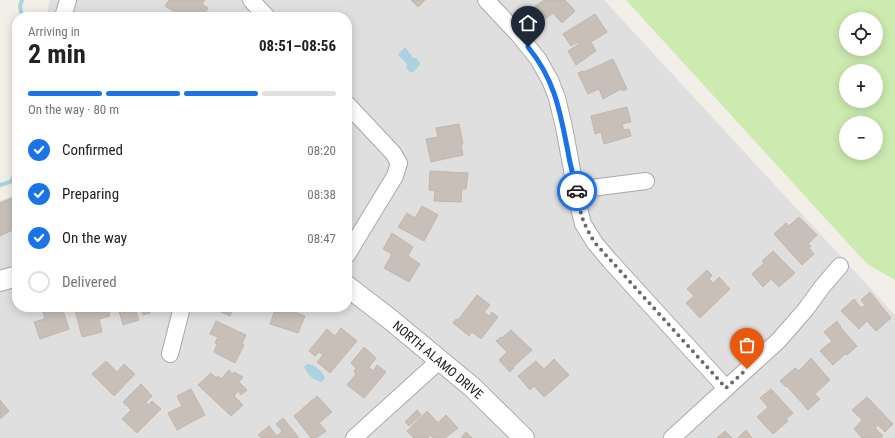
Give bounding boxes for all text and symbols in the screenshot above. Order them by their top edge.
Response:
pin [511,6,545,47]
icon: home [517,12,539,34]
map controls [839,12,883,160]
button: locate [839,12,883,56]
text: Arriving in [28,24,80,39]
text: 08:51–08:56 [259,37,336,55]
text: 2 min [28,39,86,69]
button: + [839,64,883,108]
text: On the way · 80 m [28,102,119,117]
button: − [839,116,883,160]
icon: check [28,139,50,161]
text: Confirmed [62,141,123,159]
text: 08:20 [307,143,336,158]
courier [557,171,597,211]
icon: car [566,180,588,202]
icon: check [28,183,50,205]
text: Preparing [62,185,119,203]
text: 08:38 [307,187,336,202]
icon: check [28,227,50,249]
text: On the way [62,229,127,247]
text: 08:47 [307,231,336,246]
text: Delivered [62,273,117,291]
street label: NORTH ALAMO DRIVE [390,318,486,402]
pin [730,328,764,369]
icon: bag [736,334,758,356]

